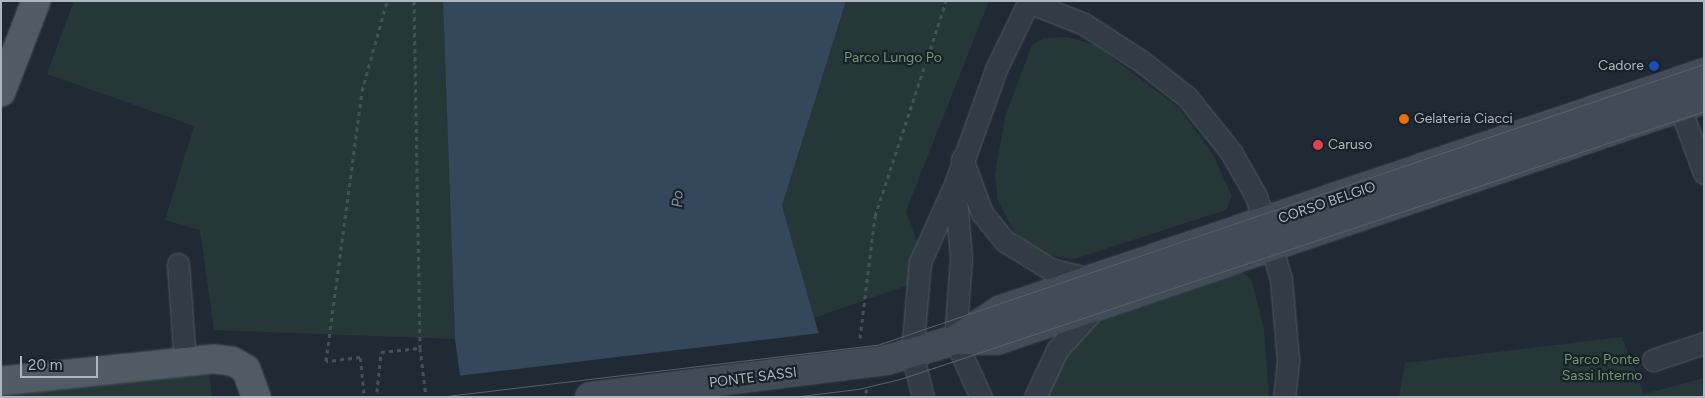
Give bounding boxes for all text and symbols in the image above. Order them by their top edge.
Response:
park label: Parco Lungo Po [844,50,942,66]
place label: Cadore [1598,58,1644,74]
marker: Cadore [1648,60,1660,72]
place label: Gelateria Ciacci [1414,111,1513,127]
marker: Gelateria Ciacci [1398,113,1410,125]
place label: Caruso [1328,137,1372,153]
marker: Caruso [1312,139,1324,151]
street label: CORSO BELGIO [1276,178,1378,228]
water label: Po [669,190,687,208]
scale bar [22,346,100,378]
park label: Parco Ponte Sassi Interno [1562,352,1642,384]
text: 20 m [28,356,62,374]
street label: PONTE SASSI [708,364,798,392]

